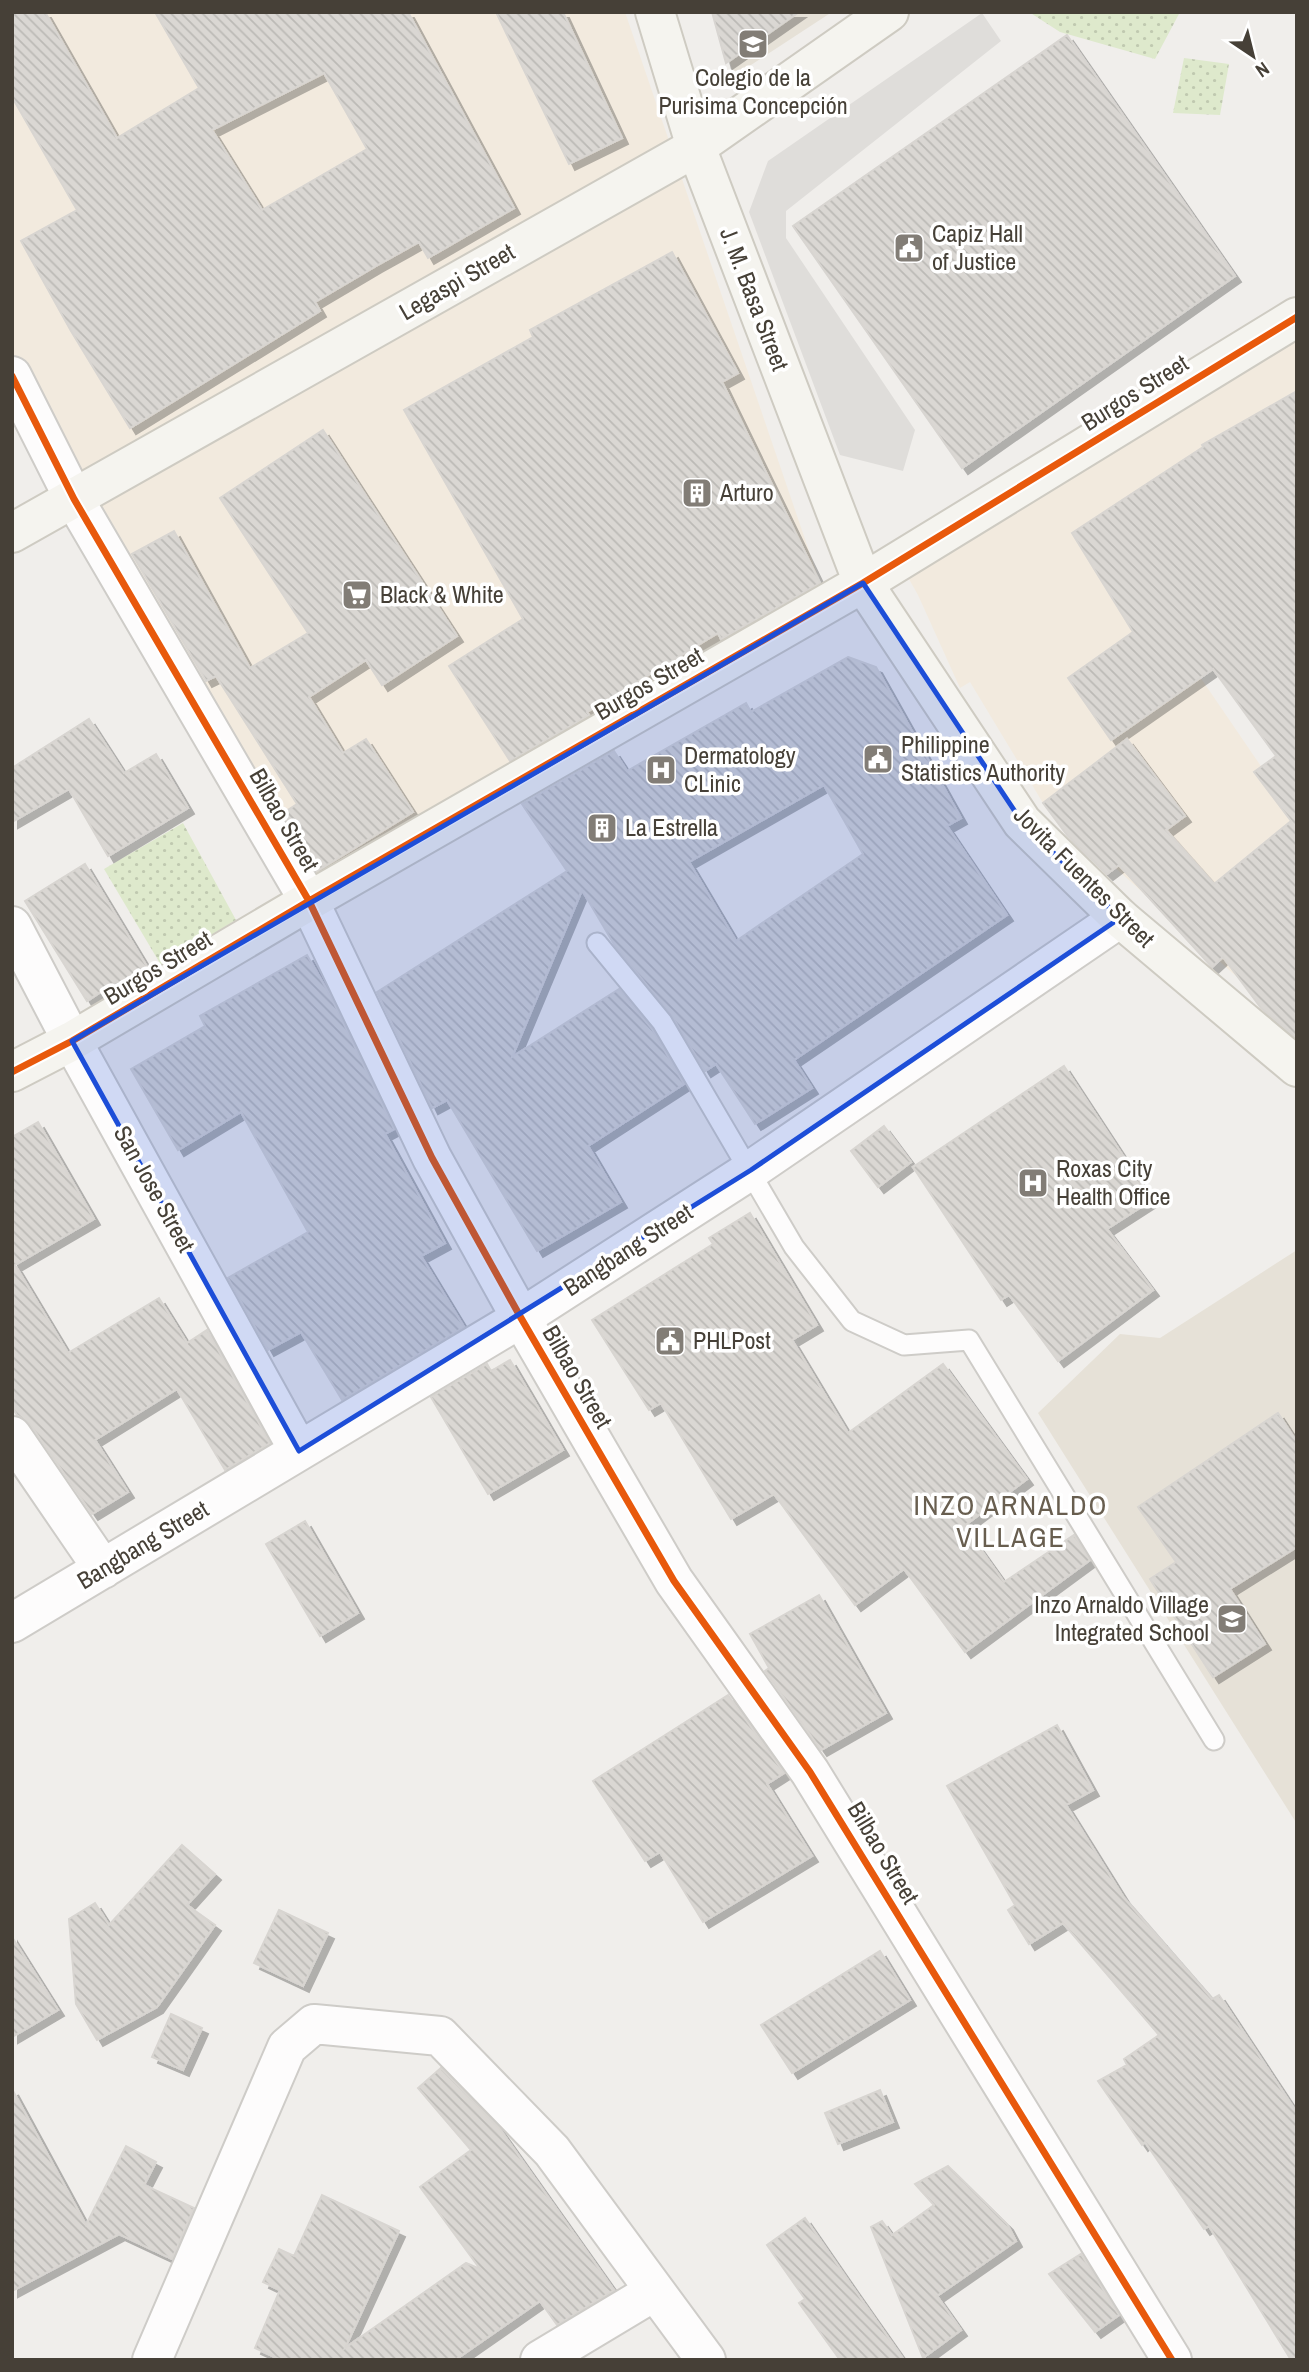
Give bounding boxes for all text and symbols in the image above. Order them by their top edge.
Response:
north arrow [1218,21,1288,91]
school or university icon: Colegio de la Purisima Concepción [736,27,770,61]
text: N [1251,56,1275,84]
place label: Colegio de la Purisima Concepción [658,61,848,121]
place label: Capiz Hall of Justice [932,217,1023,277]
street label: J. M. Basa Street [713,222,797,375]
public building icon: Capiz Hall of Justice [892,231,926,265]
street label: Legaspi Street [393,235,520,327]
street label: Burgos Street [1075,346,1194,438]
building icon: Arturo [680,476,714,510]
place label: Arturo [719,476,774,508]
supermarket icon: Black & White [340,578,374,612]
place label: Black & White [380,578,504,610]
street label: Burgos Street [588,639,709,727]
place label: Philippine Statistics Authority [901,728,1065,788]
place label: Dermatology CLinic [684,739,796,799]
public building icon: Philippine Statistics Authority [861,742,895,776]
hospital icon: Dermatology CLinic [644,753,678,787]
street label: Bilbao Street [243,762,327,877]
street label: Jovita Fuentes Street [1007,799,1163,954]
building icon: La Estrella [585,811,619,845]
place label: La Estrella [625,811,718,843]
street label: Burgos Street [98,922,218,1012]
street label: San Jose Street [107,1120,203,1258]
place label: Roxas City Health Office [1056,1152,1171,1212]
hospital icon: Roxas City Health Office [1016,1166,1050,1200]
street label: Bangbang Street [557,1195,699,1303]
street label: Bilbao Street [536,1319,620,1434]
public building icon: PHLPost [653,1324,687,1358]
place label: PHLPost [693,1324,771,1356]
district label: INZO ARNALDO VILLAGE [914,1486,1108,1556]
street label: Bangbang Street [71,1492,214,1596]
place label: Inzo Arnaldo Village Integrated School [1034,1588,1209,1648]
school or university icon: Inzo Arnaldo Village Integrated School [1215,1602,1249,1636]
street label: Bilbao Street [841,1795,927,1910]

